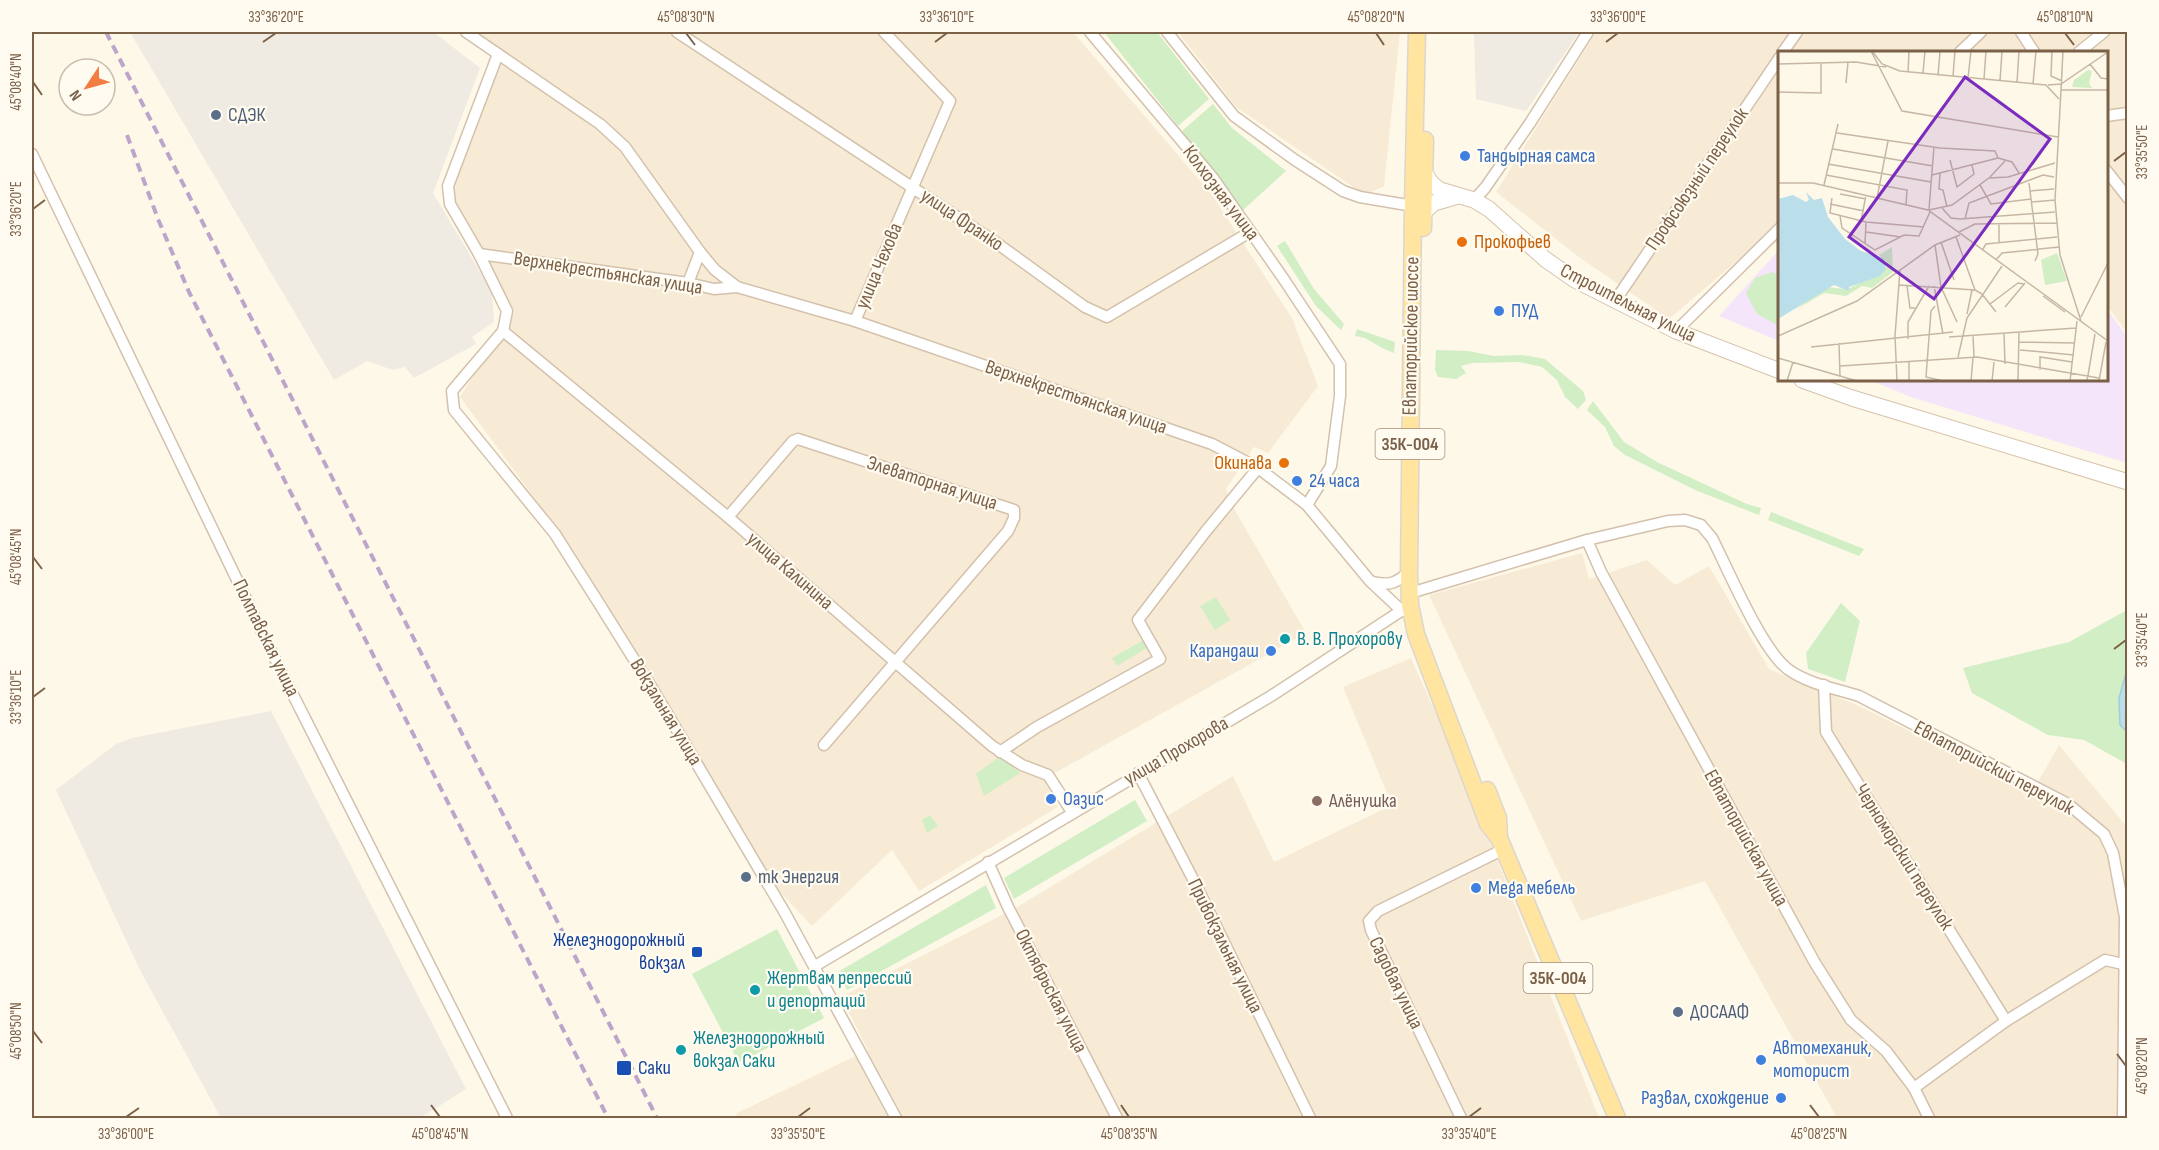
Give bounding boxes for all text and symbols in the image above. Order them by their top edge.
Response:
text: 33°36'20"E [248,8,304,27]
text: 45°08'30"N [657,8,715,27]
text: 33°36'10"E [920,8,974,27]
text: 45°08'20"N [1347,8,1405,27]
text: 33°36'00"E [1590,8,1646,27]
text: 45°08'10"N [2037,8,2093,27]
inset map [1778,51,2108,381]
text: 45°08'40"N [7,53,26,111]
north arrow [57,57,117,117]
text: N [66,86,86,104]
place label: СДЭК [228,103,266,127]
street label: Профсоюзный переулок [1640,103,1754,255]
marker: СДЭК [209,108,223,122]
text: 33°35'50"E [2133,125,2152,179]
street label: Колхозная улица [1177,141,1265,245]
place label: Тандырная самса [1477,144,1596,168]
marker: Тандырная самса [1458,149,1472,163]
text: 33°36'20"E [7,181,26,237]
street label: улица Франко [916,184,1008,256]
street label: улица Чехова [850,219,908,313]
place label: Прокофьев [1474,230,1551,254]
marker: Прокофьев [1455,235,1469,249]
street label: Верхнекрестьянская улица [512,246,704,300]
street label: Евпаторийское шоссе [1398,256,1424,416]
street label: Строительная улица [1556,258,1700,348]
place label: ПУД [1511,299,1539,323]
marker: ПУД [1492,304,1506,318]
street label: Верхнекрестьянская улица [982,355,1170,439]
road number: 35К-004 [1376,429,1444,459]
street label: Элеваторная улица [864,451,1000,515]
place label: Окинава [1214,451,1272,475]
marker: Окинава [1277,456,1291,470]
place label: 24 часа [1309,469,1360,493]
marker: 24 часа [1290,474,1304,488]
street label: улица Калинина [742,527,838,615]
text: 45°08'45"N [7,529,26,585]
street label: Полтавская улица [227,575,305,701]
text: 33°35'40"E [2133,612,2152,668]
place label: В. В. Прохорову [1297,627,1403,651]
marker: В. В. Прохорову [1278,632,1292,646]
place label: Карандаш [1189,639,1259,663]
marker: Карандаш [1264,644,1278,658]
street label: Вокзальная улица [625,654,707,770]
text: 33°36'10"E [7,670,26,724]
street label: улица Прохорова [1119,711,1233,791]
street label: Евпаторийский переулок [1910,716,2079,821]
street label: Евпаторийская улица [1699,766,1793,910]
street label: Черноморский переулок [1849,779,1959,935]
place label: Оазис [1063,787,1104,811]
place label: Алёнушка [1328,789,1397,813]
marker: Оазис [1044,792,1058,806]
marker: Алёнушка [1310,794,1324,808]
place label: тк Энергия [758,865,839,889]
marker: тк Энергия [739,870,753,884]
street label: Привокзальная улица [1182,875,1268,1017]
place label: Mega мебель [1488,876,1576,900]
marker: Mega мебель [1469,881,1483,895]
street label: Октябрьская улица [1010,925,1092,1057]
place label: Железнодорожный вокзал [553,928,685,975]
street label: Садовая улица [1363,933,1429,1033]
marker: Железнодорожный вокзал [690,945,704,959]
road number: 35К-004 [1524,963,1592,993]
place label: Жертвам репрессий и депортаций [767,966,912,1013]
marker: Жертвам репрессий и депортаций [748,983,762,997]
place label: ДОСААФ [1690,1000,1749,1024]
text: 45°08'50"N [7,1002,26,1060]
marker: ДОСААФ [1671,1005,1685,1019]
place label: Железнодорожный вокзал Саки [693,1026,825,1073]
place label: Автомеханик, моторист [1772,1036,1872,1083]
text: 45°08'20"N [2133,1037,2152,1095]
marker: Железнодорожный вокзал Саки [674,1043,688,1057]
marker: Автомеханик, моторист [1754,1053,1768,1067]
place label: Саки [638,1056,671,1080]
marker: Саки [615,1059,633,1077]
place label: Развал, схождение [1641,1086,1769,1110]
marker: Развал, схождение [1774,1091,1788,1105]
text: 33°36'00"E [98,1125,154,1144]
text: 45°08'45"N [412,1125,468,1144]
text: 33°35'50"E [771,1125,825,1144]
text: 45°08'35"N [1101,1125,1157,1144]
text: 33°35'40"E [1441,1125,1497,1144]
text: 45°08'25"N [1791,1125,1847,1144]

